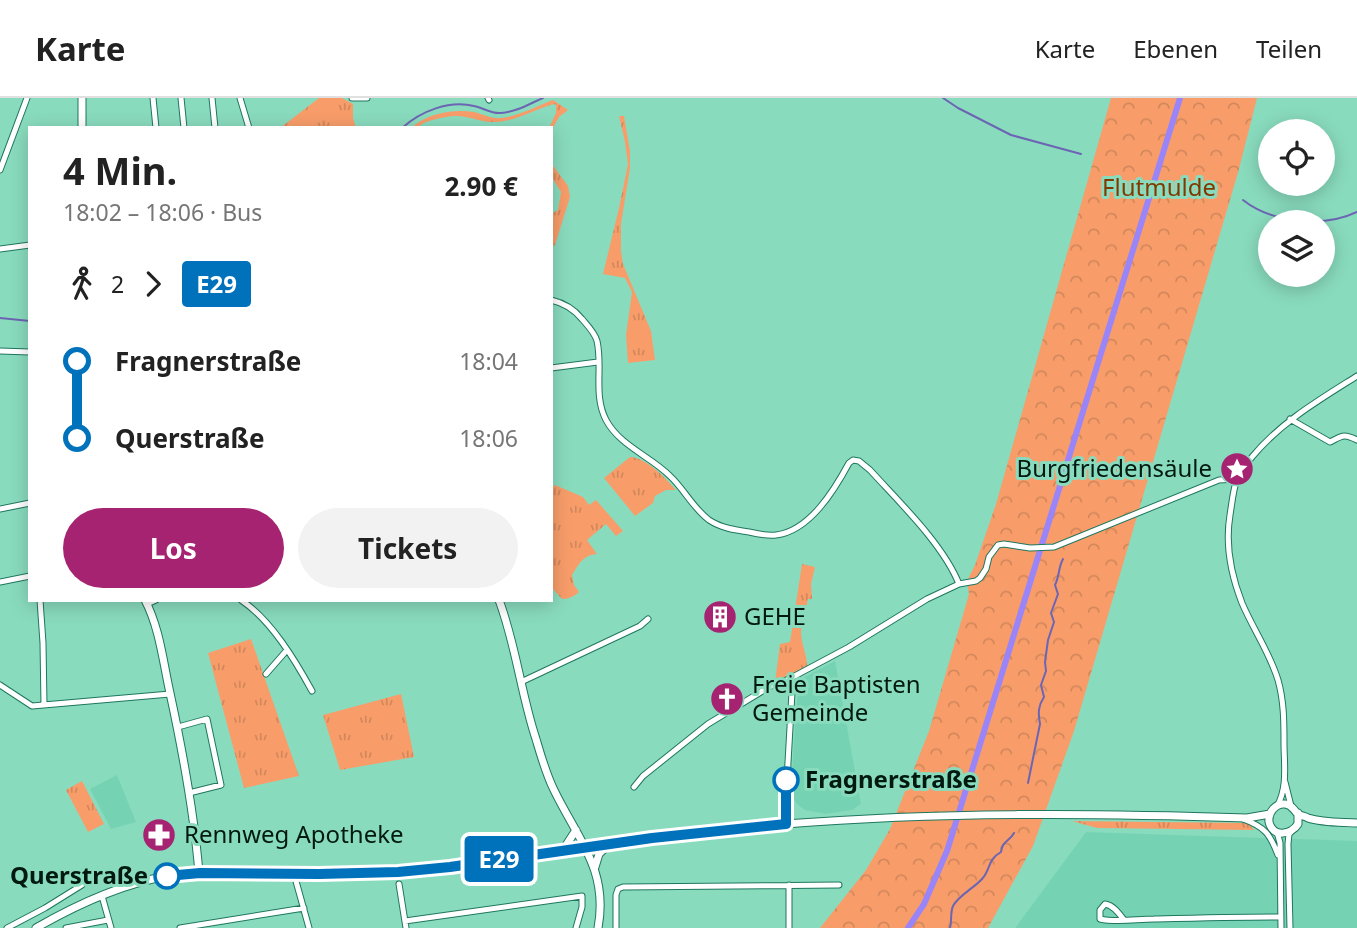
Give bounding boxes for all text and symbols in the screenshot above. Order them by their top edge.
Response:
text: Karte [35,26,125,71]
text: Karte [1035,32,1095,65]
text: Ebenen [1133,32,1218,65]
text: Teilen [1256,32,1322,65]
map controls [1258,119,1335,287]
button: locate [1258,119,1335,196]
text: 4 Min. [63,144,177,196]
text: 2.90 € [444,168,518,204]
park label: Flutmulde [1102,170,1216,203]
text: 18:02 – 18:06 · Bus [63,196,262,228]
button: layers [1258,210,1335,287]
icon: walk [63,265,101,303]
icon: forward [134,265,172,303]
text: E29 [196,267,237,300]
text: 2 [111,268,124,300]
text: Fragnerstraße [115,343,301,379]
text: 18:04 [459,345,518,377]
text: Querstraße [115,420,264,456]
text: 18:06 [459,422,518,454]
place icon: Burgfriedensäule [1218,450,1256,488]
place label: Burgfriedensäule [1017,451,1212,484]
button: Los [63,508,284,588]
button: Tickets [298,508,518,588]
building icon: GEHE [701,598,739,636]
place label: GEHE [744,599,806,632]
place label: Freie Baptisten Gemeinde [752,667,921,728]
church icon: Freie Baptisten Gemeinde [708,680,746,718]
place label: Fragnerstraße [805,762,977,795]
marker: Fragnerstraße [773,767,799,793]
pharmacy icon: Rennweg Apotheke [140,816,178,854]
place label: Rennweg Apotheke [184,817,404,850]
line badge: E29 [459,836,539,882]
text: E29 [479,842,519,875]
place label: Querstraße [10,858,148,891]
marker: Querstraße [154,863,180,889]

